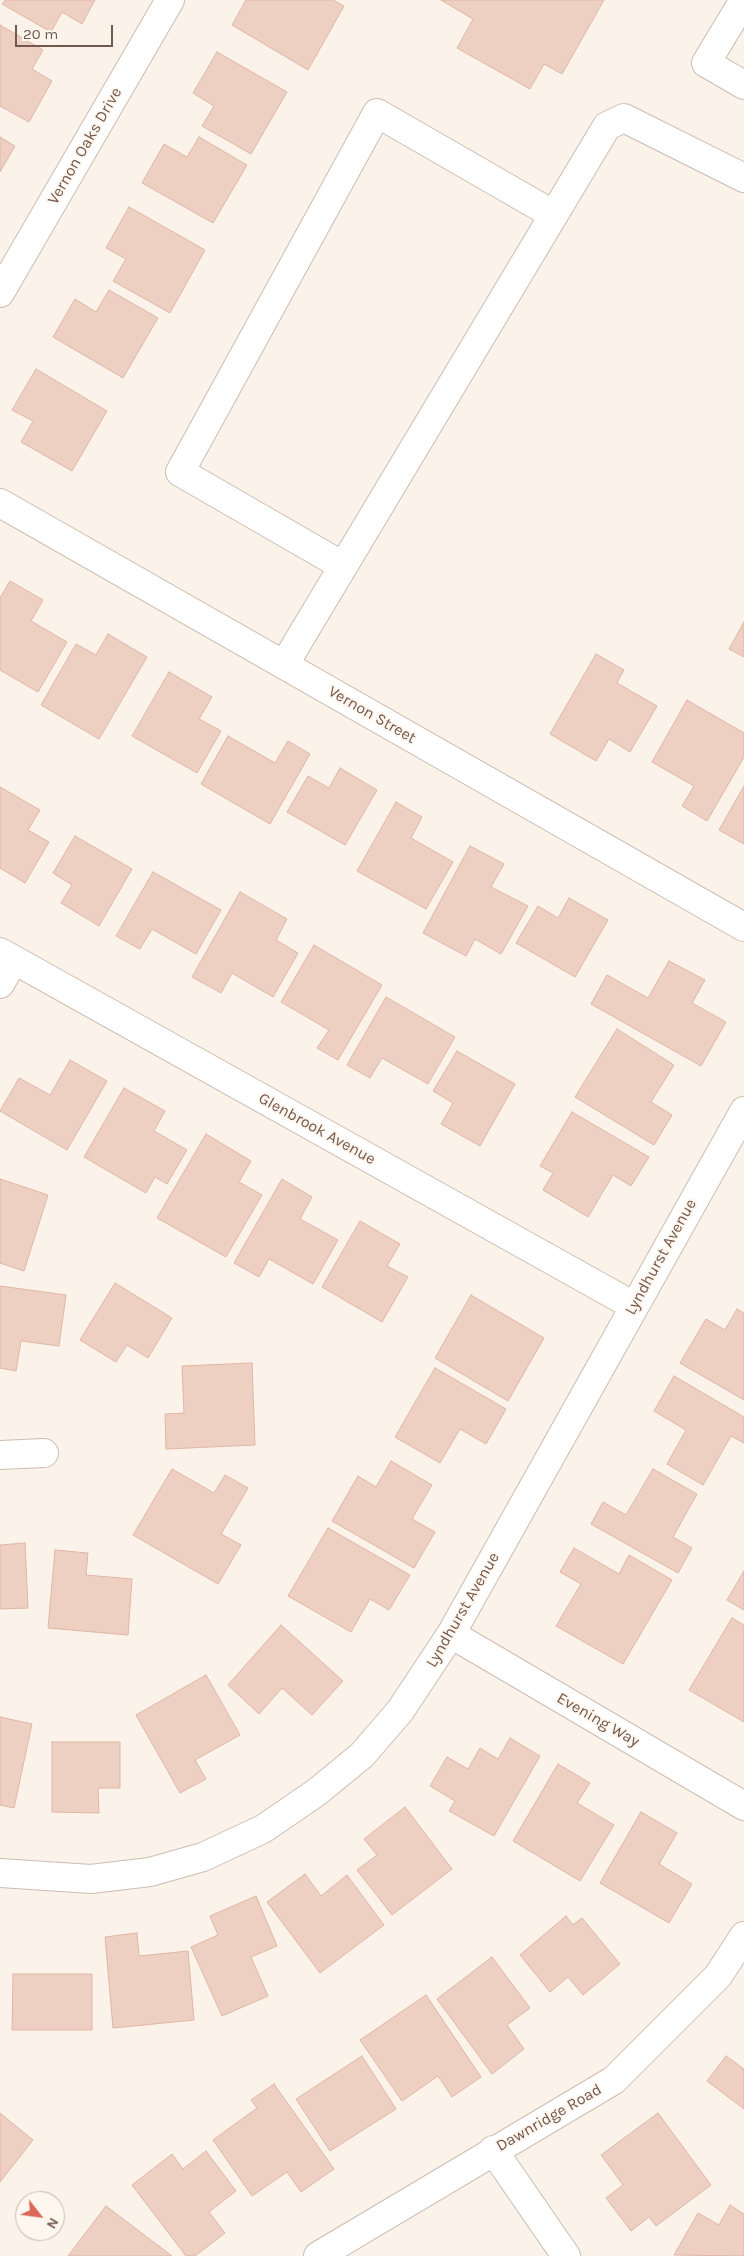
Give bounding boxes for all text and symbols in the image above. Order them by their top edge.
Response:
scale bar [18,15,115,47]
text: 20 m [23,25,58,43]
street label: Vernon Oaks Drive [44,84,126,208]
street label: Vernon Street [325,682,419,748]
street label: Glenbrook Avenue [255,1089,379,1169]
street label: Lyndhurst Avenue [621,1196,701,1318]
street label: Lyndhurst Avenue [422,1549,504,1671]
street label: Evening Way [553,1689,643,1751]
street label: Dawnridge Road [493,2080,605,2156]
north arrow [15,2191,65,2241]
text: N [43,2215,62,2232]

